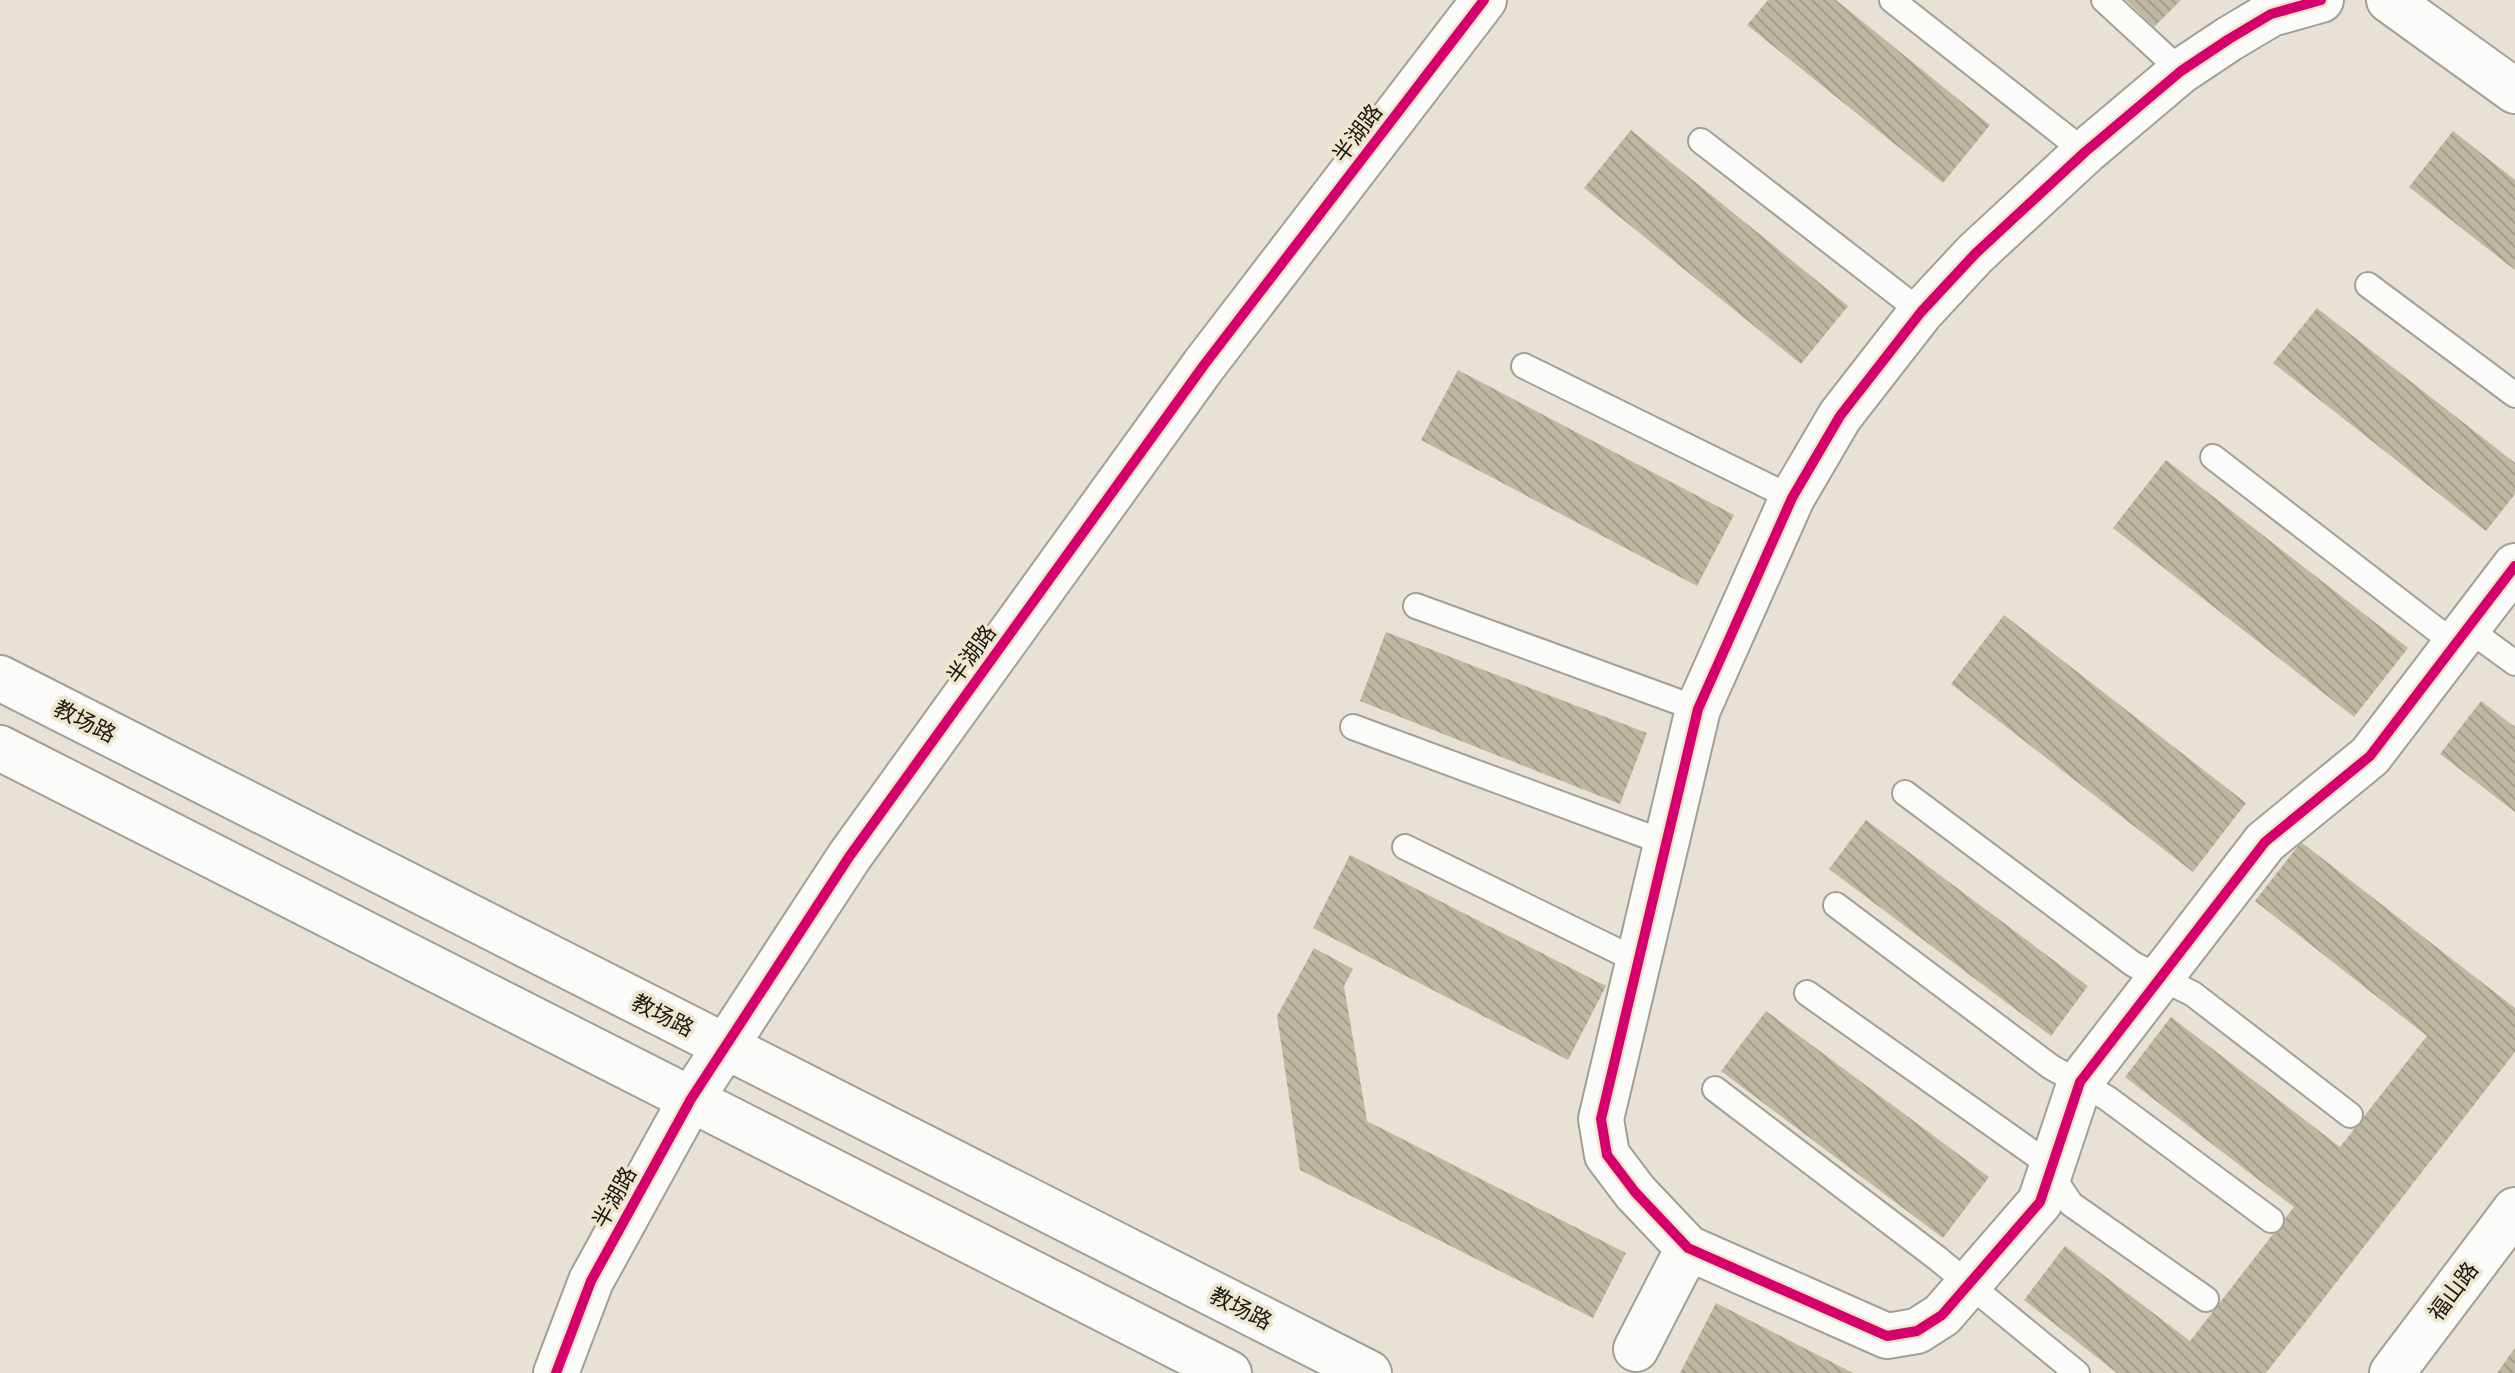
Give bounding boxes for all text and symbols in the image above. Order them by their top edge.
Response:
street label: 半湖路 [1327,99,1388,168]
street label: 半湖路 [941,620,1002,689]
street label: 教场路 [49,694,120,748]
street label: 教场路 [627,988,698,1042]
street label: 半湖路 [587,1162,642,1233]
street label: 福山路 [2423,1257,2484,1326]
street label: 教场路 [1205,1281,1276,1335]

